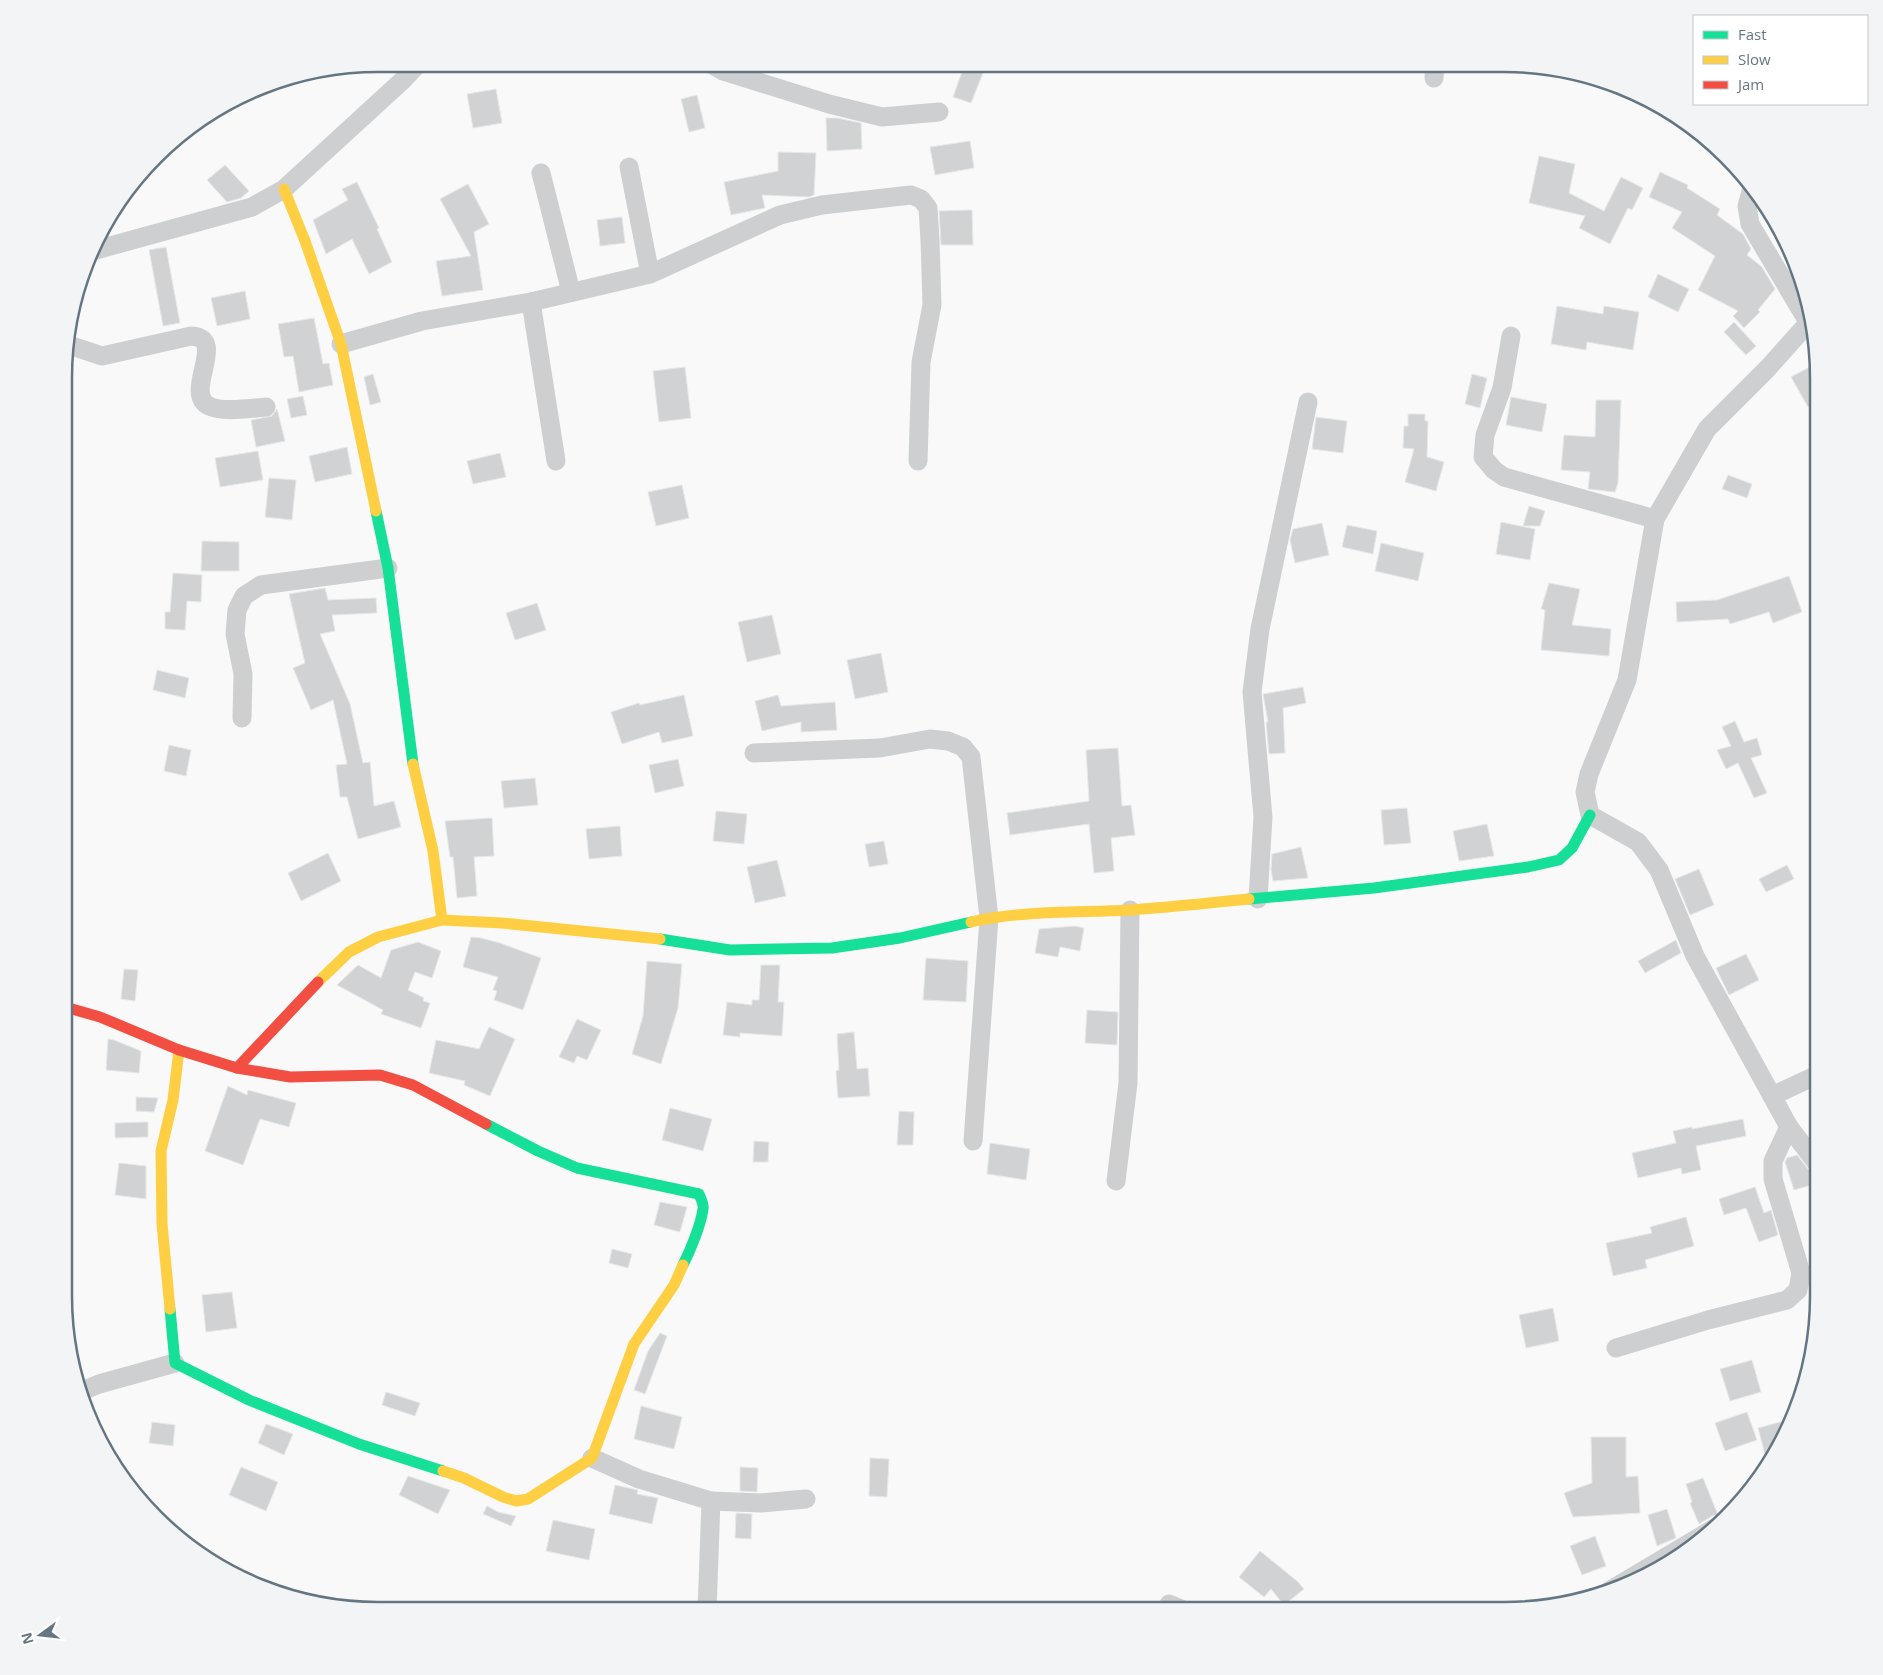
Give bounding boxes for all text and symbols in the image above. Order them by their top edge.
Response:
legend [1693,15,1868,105]
text: Fast [1738,24,1767,44]
text: Slow [1738,49,1771,69]
text: Jam [1736,74,1764,94]
north arrow [15,1610,65,1660]
text: N [16,1631,38,1646]

